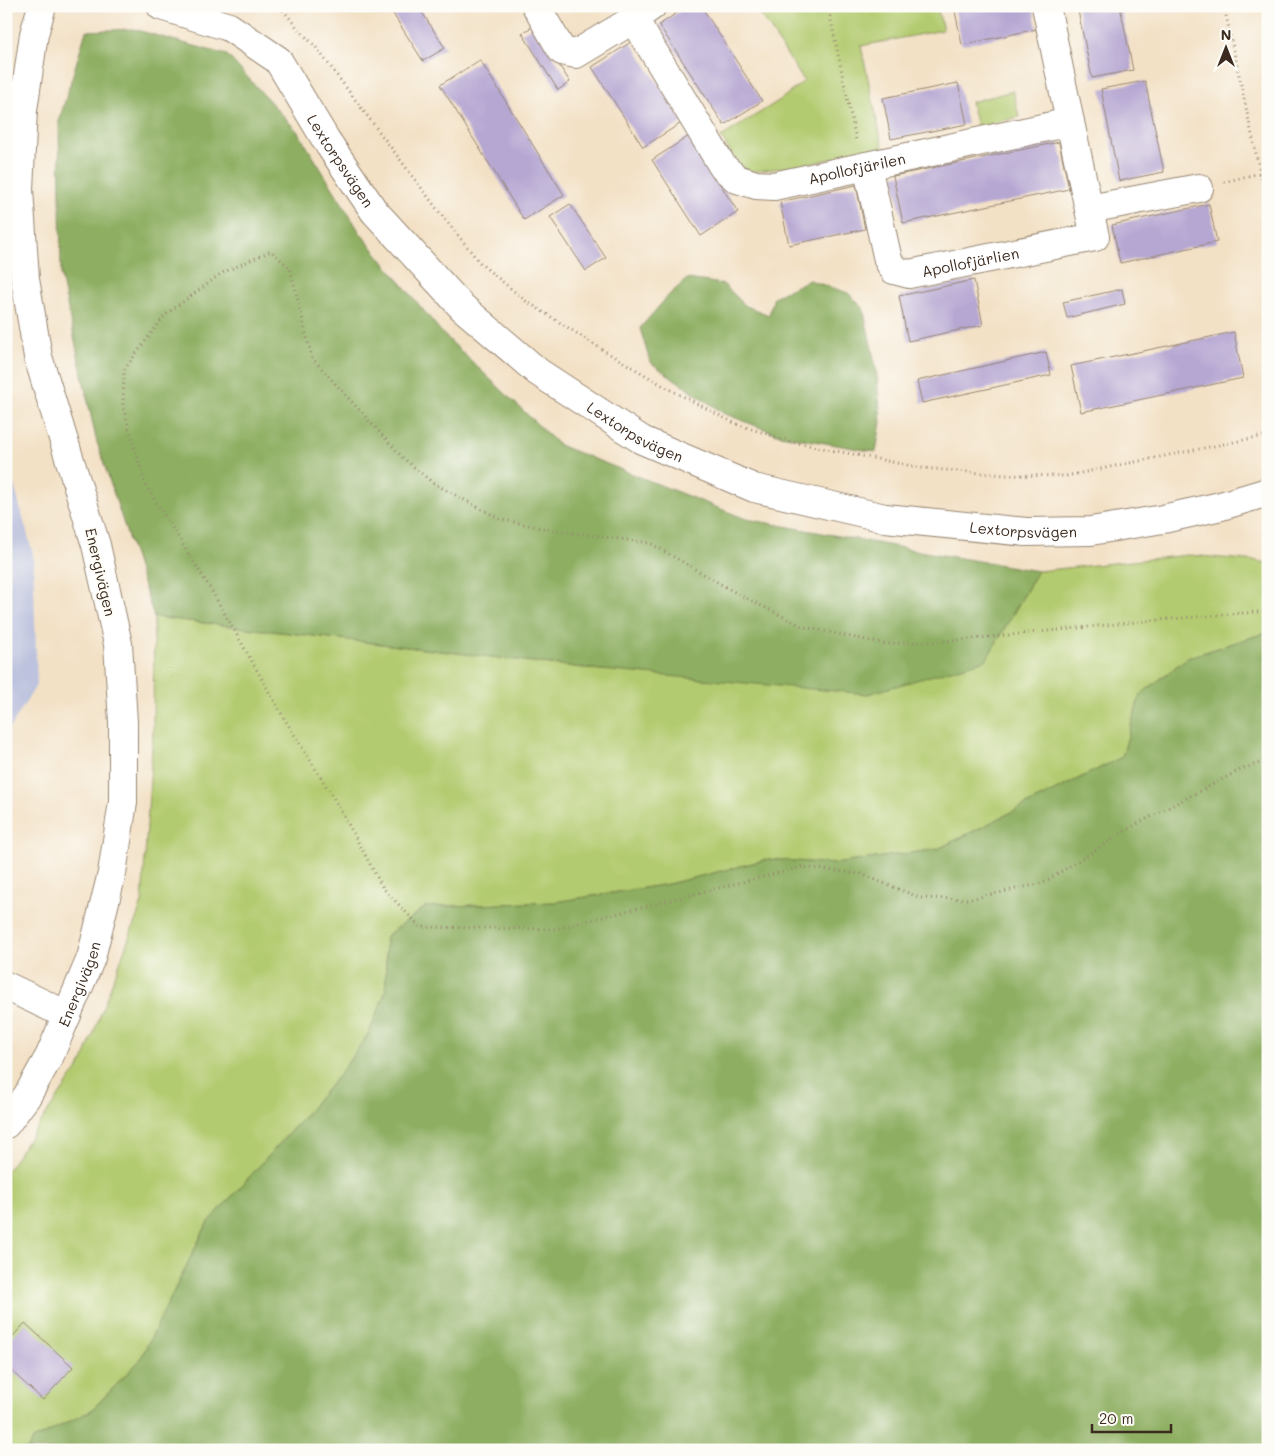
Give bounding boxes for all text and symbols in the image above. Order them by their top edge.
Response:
north arrow [1202,22,1252,72]
text: N [1221,25,1231,44]
street label: Lextorpsvägen [303,111,379,211]
street label: Apollofjärilen [806,148,907,188]
street label: Apollofjärlien [920,242,1021,281]
street label: Lextorpsvägen [583,397,686,467]
street label: Lextorpsvägen [969,516,1077,542]
street label: Energivägen [81,526,121,618]
street label: Energivägen [53,939,105,1029]
scale bar [1092,1401,1170,1433]
text: 20 m [1099,1408,1133,1428]

